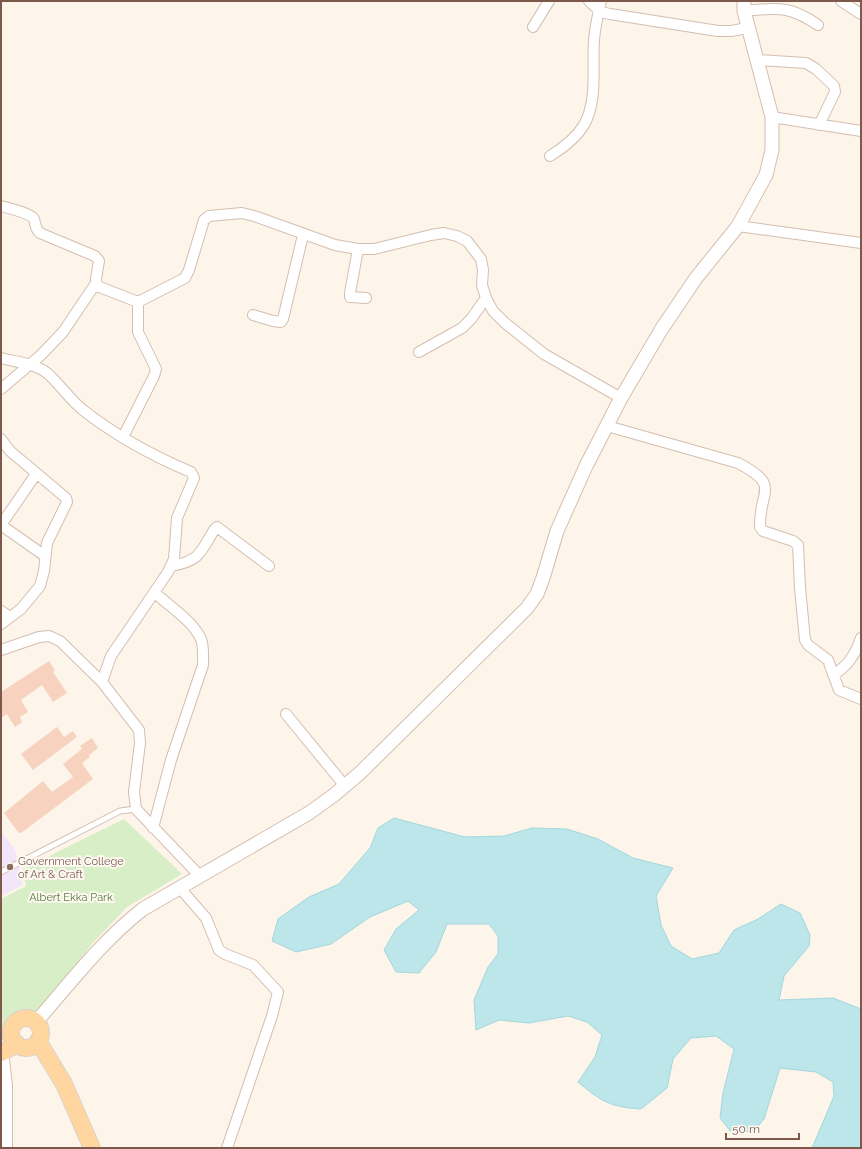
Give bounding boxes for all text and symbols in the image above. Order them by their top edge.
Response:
place label: Government College of Art & Craft [18,855,124,881]
marker: Government College of Art & Craft [5,862,15,872]
park label: Albert Ekka Park [29,891,113,904]
scale bar [726,1115,799,1141]
text: 50 m [732,1122,760,1136]

